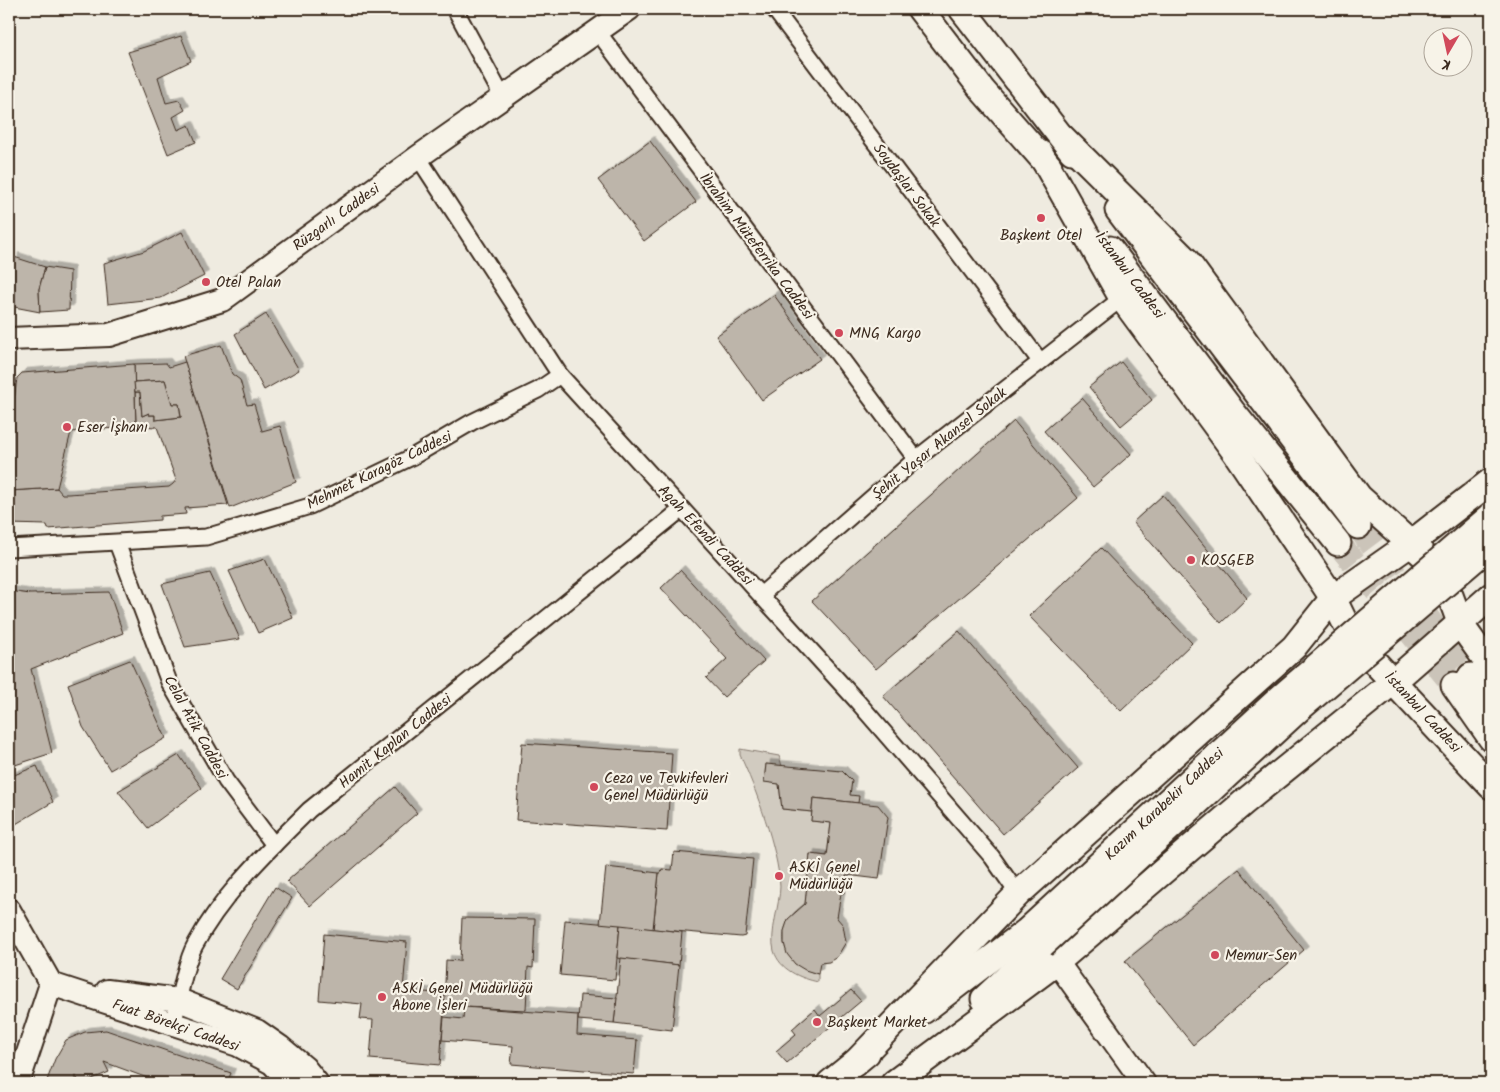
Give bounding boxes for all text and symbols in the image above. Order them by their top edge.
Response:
north arrow [1422,28,1472,78]
text: K [1440,52,1452,75]
street label: Soydaşlar Sokak [866,138,947,234]
street label: İbrahim Müteferrika Caddesi [693,168,821,327]
street label: Rüzgarlı Caddesi [288,177,386,258]
marker: Başkent Otel [1035,212,1047,224]
place label: Başkent Otel [1000,224,1082,248]
street label: İstanbul Caddesi [1088,227,1171,326]
place label: Otel Palan [216,271,281,295]
marker: Otel Palan [200,276,212,288]
place label: MNG Kargo [849,322,921,346]
marker: MNG Kargo [833,327,845,339]
street label: Şehit Yaşar Akansel Sokak [867,381,1013,506]
place label: Eser İşhanı [77,416,148,440]
marker: Eser İşhanı [61,421,73,433]
street label: Mehmet Karagöz Caddesi [303,425,458,517]
street label: Agah Efendi Caddesi [652,479,760,593]
place label: KOSGEB [1201,549,1255,573]
marker: KOSGEB [1185,554,1197,566]
street label: İstanbul Caddesi [1378,666,1468,760]
street label: Celal Atik Caddesi [157,671,234,785]
street label: Hamit Kaplan Caddesi [334,688,459,795]
street label: Kazım Karabekir Caddesi [1099,742,1231,867]
place label: Ceza ve Tevkifevleri Genel Müdürlüğü [604,767,729,808]
marker: Ceza ve Tevkifevleri Genel Müdürlüğü [588,781,600,793]
place label: ASKİ Genel Müdürlüğü [789,856,860,897]
marker: ASKİ Genel Müdürlüğü [773,870,785,882]
place label: Memur-Sen [1225,944,1297,968]
marker: Memur-Sen [1209,949,1221,961]
place label: ASKİ Genel Müdürlüğü Abone İşleri [392,977,533,1018]
marker: ASKİ Genel Müdürlüğü Abone İşleri [376,991,388,1003]
street label: Fuat Börekçi Caddesi [109,993,244,1059]
place label: Başkent Market [827,1011,927,1035]
marker: Başkent Market [811,1016,823,1028]

